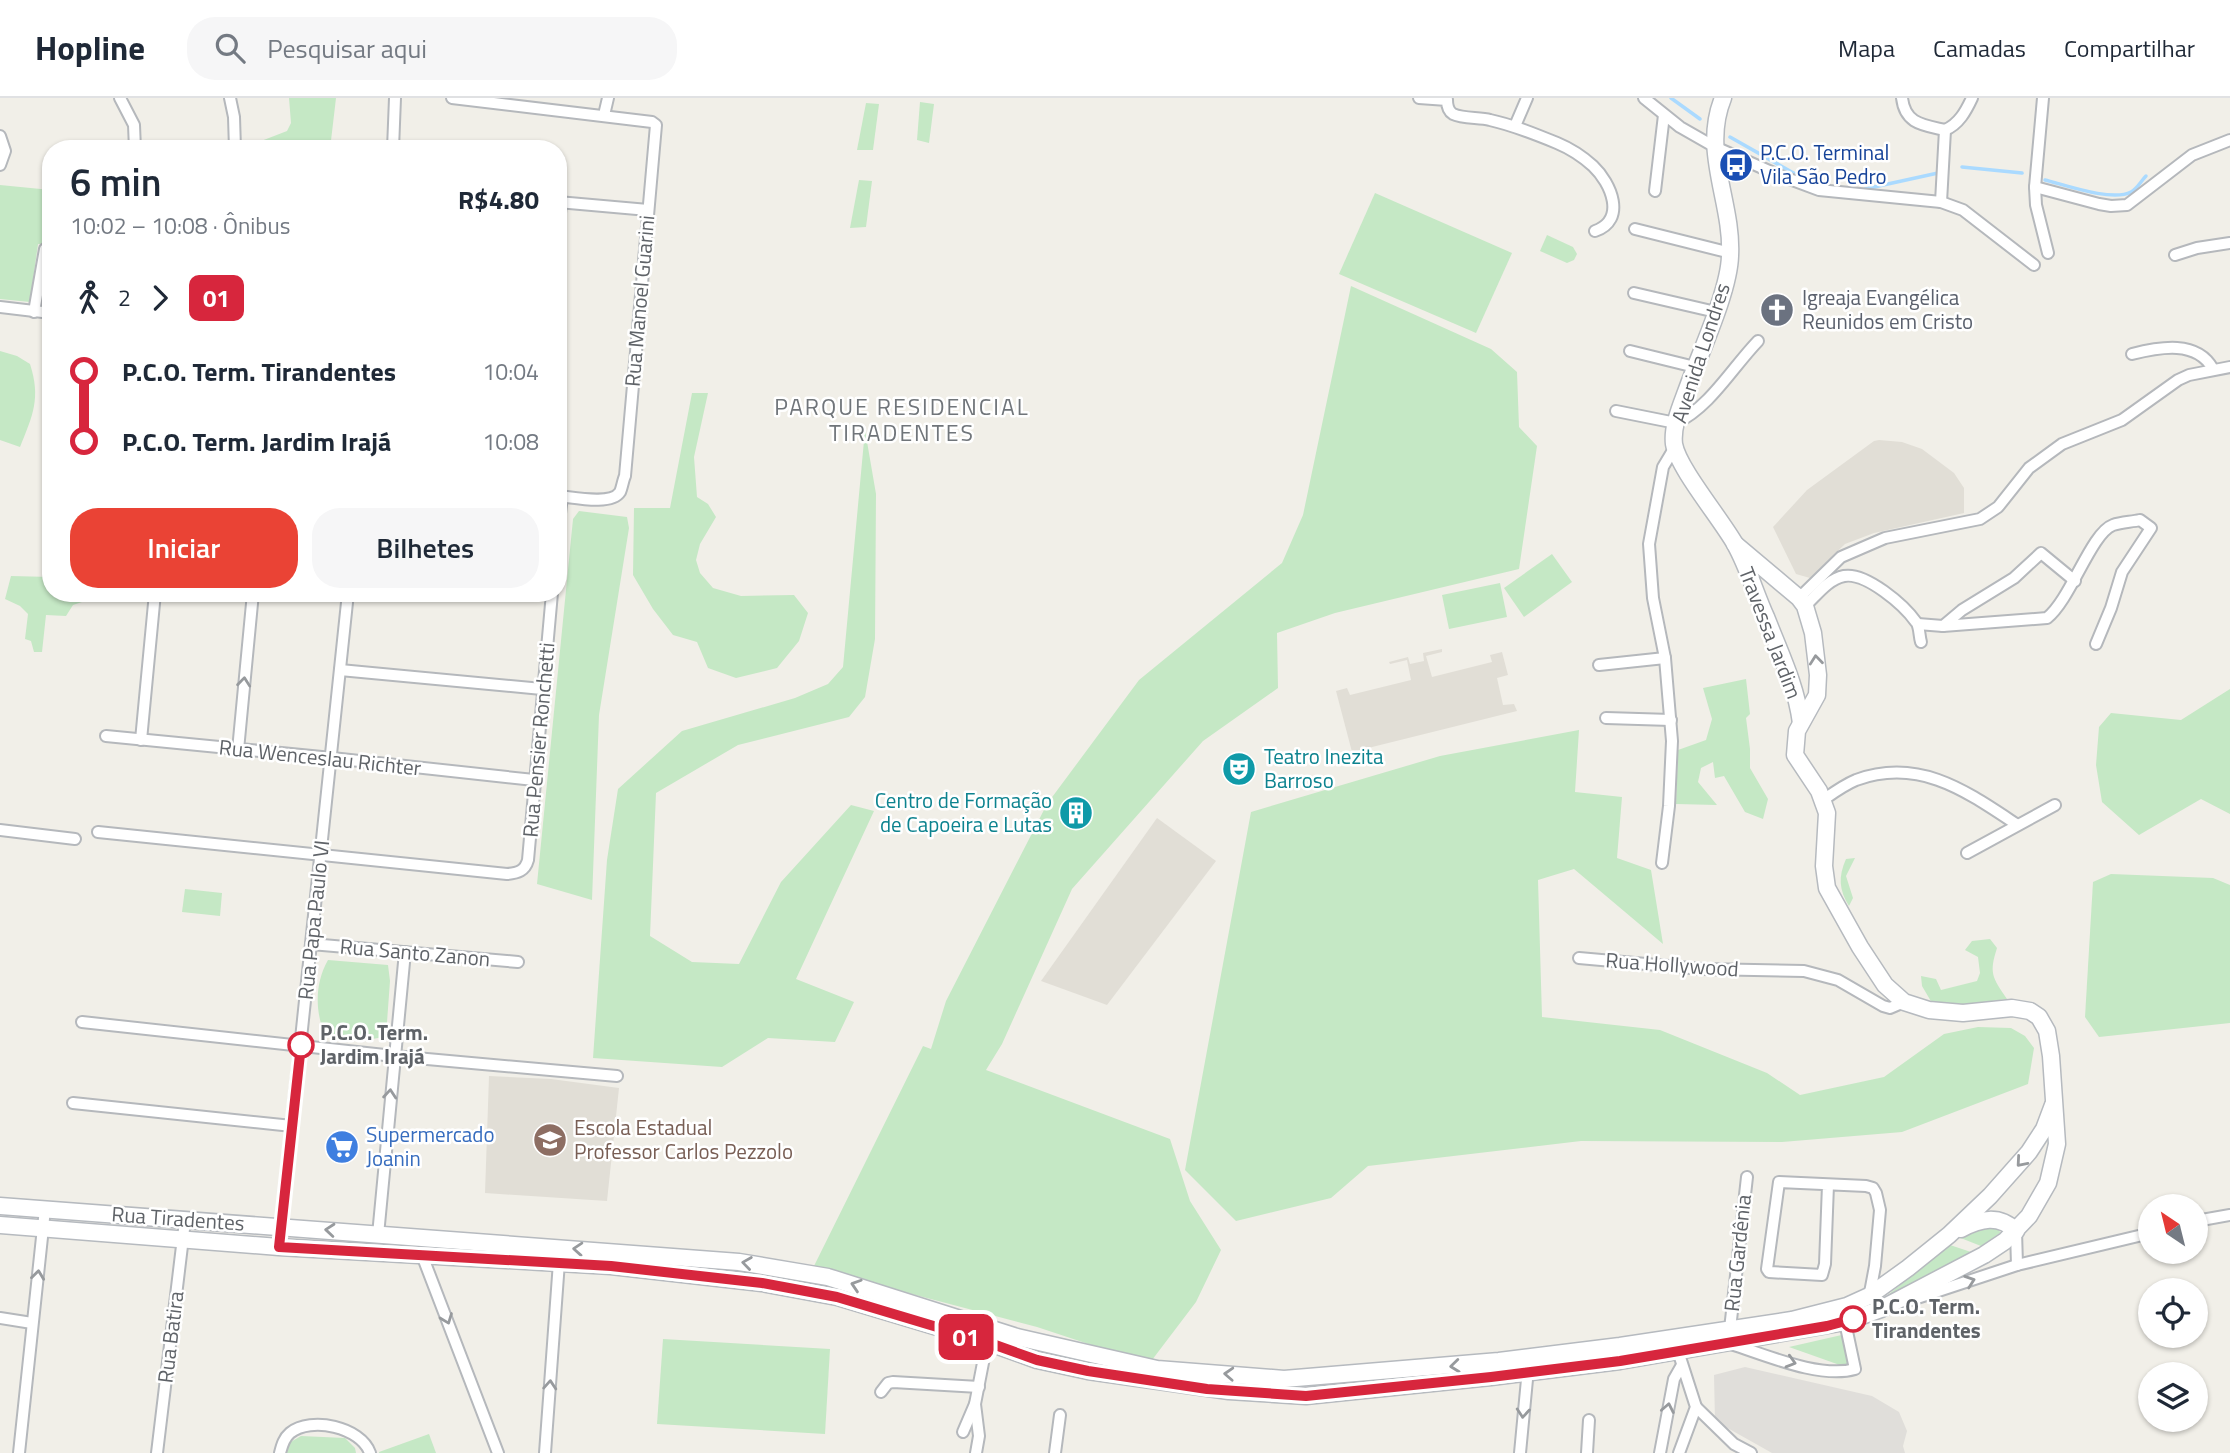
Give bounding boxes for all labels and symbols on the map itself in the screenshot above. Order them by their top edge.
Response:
place label: P.C.O. Terminal Vila São Pedro [1760,136,1889,192]
bus stop icon: P.C.O. Terminal Vila São Pedro [1717,146,1755,184]
street label: Rua Manoel Guarini [616,214,662,388]
street label: Avenida Londres [1662,278,1738,427]
place label: Igreaja Evangélica Reunidos em Cristo [1802,281,1973,337]
church icon: Igreaja Evangélica Reunidos em Cristo [1758,291,1796,329]
district label: PARQUE RESIDENCIAL TIRADENTES [774,389,1030,450]
street label: Travessa Jardim [1731,562,1811,703]
street label: Rua Pensier Ronchetti [514,641,562,839]
one-way arrow [1809,654,1824,665]
one-way arrow [237,676,252,688]
street label: Rua Wenceslau Richter [218,730,423,784]
place label: Teatro Inezita Barroso [1264,740,1384,796]
theatre icon: Teatro Inezita Barroso [1220,750,1258,788]
place label: Centro de Formação de Capoeira e Lutas [875,784,1052,840]
building icon: Centro de Formação de Capoeira e Lutas [1057,794,1095,832]
street label: Rua Papa Paulo VI [289,839,337,1001]
street label: Rua Santo Zanon [339,929,492,975]
street label: Rua Hollywood [1604,943,1740,985]
place label: P.C.O. Term. Jardim Irajá [320,1016,428,1072]
marker: P.C.O. Term. Jardim Irajá [288,1032,314,1058]
one-way arrow [382,1088,397,1099]
place label: Escola Estadual Professor Carlos Pezzolo [574,1111,793,1167]
place label: Supermercado Joanin [366,1118,495,1174]
school or university icon: Escola Estadual Professor Carlos Pezzolo [531,1121,569,1159]
supermarket icon: Supermercado Joanin [323,1128,361,1166]
one-way arrow [2017,1154,2029,1167]
street label: Rua Gardênia [1715,1192,1759,1313]
north arrow [2138,1194,2208,1264]
street label: Rua Tiradentes [110,1197,246,1239]
one-way arrow [324,1223,336,1238]
one-way arrow [573,1242,584,1257]
one-way arrow [741,1256,753,1271]
one-way arrow [30,1269,45,1281]
one-way arrow [1963,1275,1975,1289]
one-way arrow [850,1279,862,1293]
street label: Rua Batira [148,1289,192,1385]
place label: P.C.O. Term. Tirandentes [1872,1290,1981,1346]
marker: P.C.O. Term. Tirandentes [1840,1306,1866,1332]
one-way arrow [438,1312,452,1324]
line badge: 01 [934,1314,998,1360]
one-way arrow [1785,1354,1797,1368]
one-way arrow [1450,1358,1461,1373]
one-way arrow [1223,1367,1234,1382]
one-way arrow [542,1379,557,1390]
one-way arrow [1660,1402,1675,1414]
one-way arrow [1516,1407,1531,1419]

